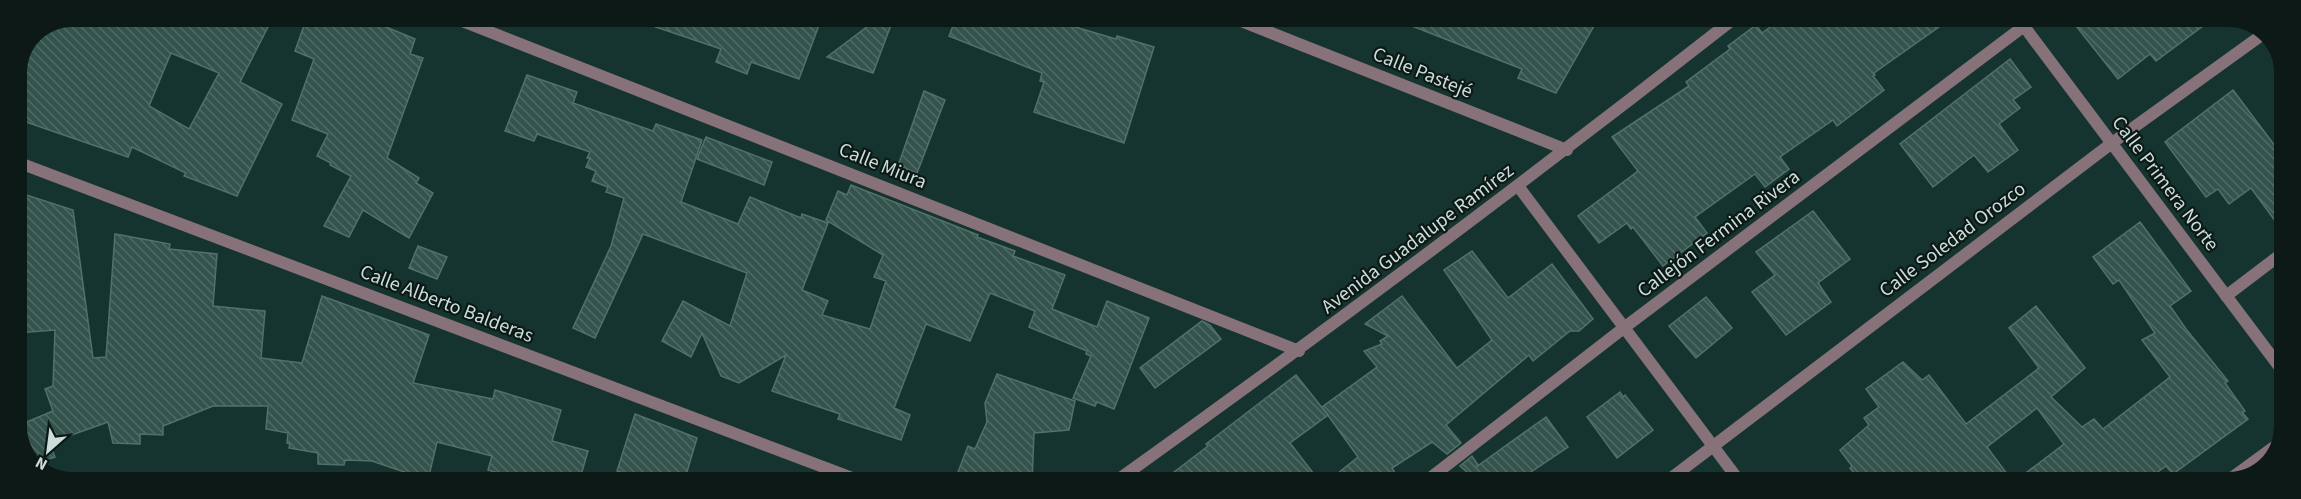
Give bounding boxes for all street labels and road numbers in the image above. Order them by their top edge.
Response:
street label: Calle Pastejé [1369,40,1477,106]
street label: Calle Primera Norte [2105,110,2225,257]
street label: Calle Miura [834,136,931,196]
street label: Avenida Guadalupe Ramírez [1316,157,1520,321]
street label: Callejón Fermina Rivera [1631,163,1806,304]
street label: Calle Soledad Orozco [1873,175,2032,304]
street label: Calle Alberto Balderas [356,258,537,350]

